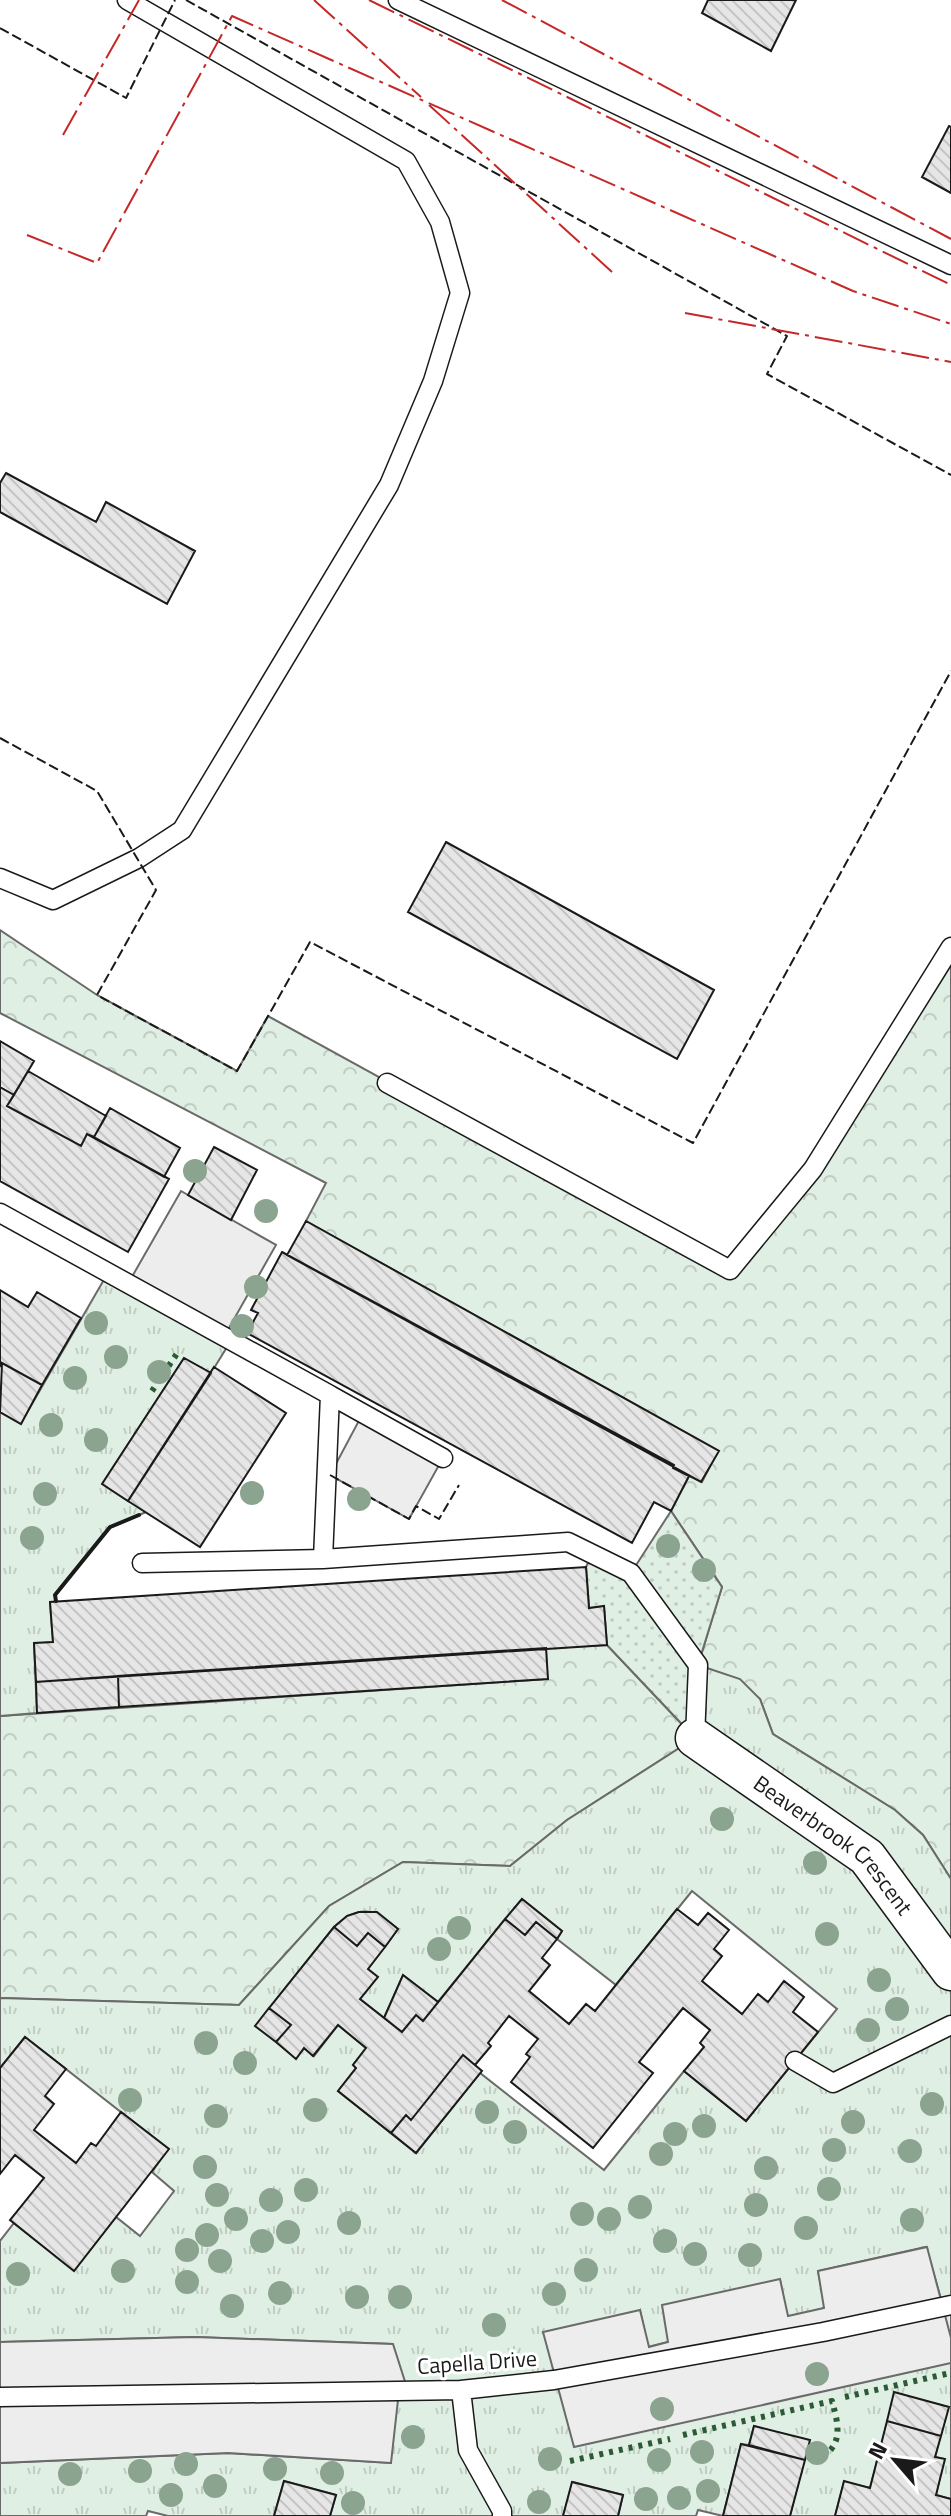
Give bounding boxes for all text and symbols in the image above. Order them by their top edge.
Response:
street label: Beaverbrook Crescent [747,1766,921,1922]
street label: Capella Drive [416,2341,538,2383]
north arrow [855,2420,935,2500]
text: N [859,2436,896,2465]

